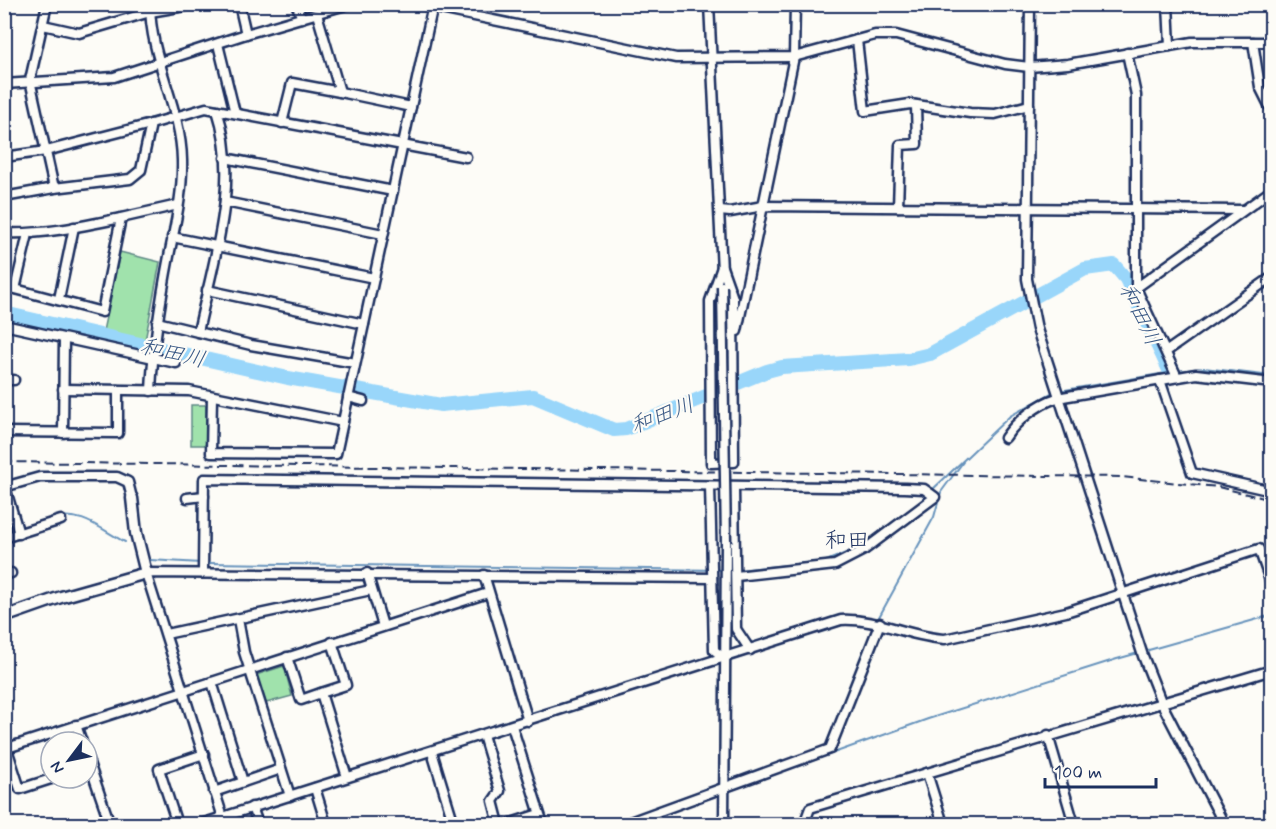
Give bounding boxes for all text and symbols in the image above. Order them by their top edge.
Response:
water label: 和田川 [1112,279,1166,351]
water label: 和田川 [137,333,208,375]
water label: 和田川 [627,391,699,441]
district label: 和田 [825,527,869,555]
north arrow [39,730,99,790]
scale bar [1045,751,1156,789]
text: N [46,757,69,777]
text: 100 m [1054,761,1102,785]

